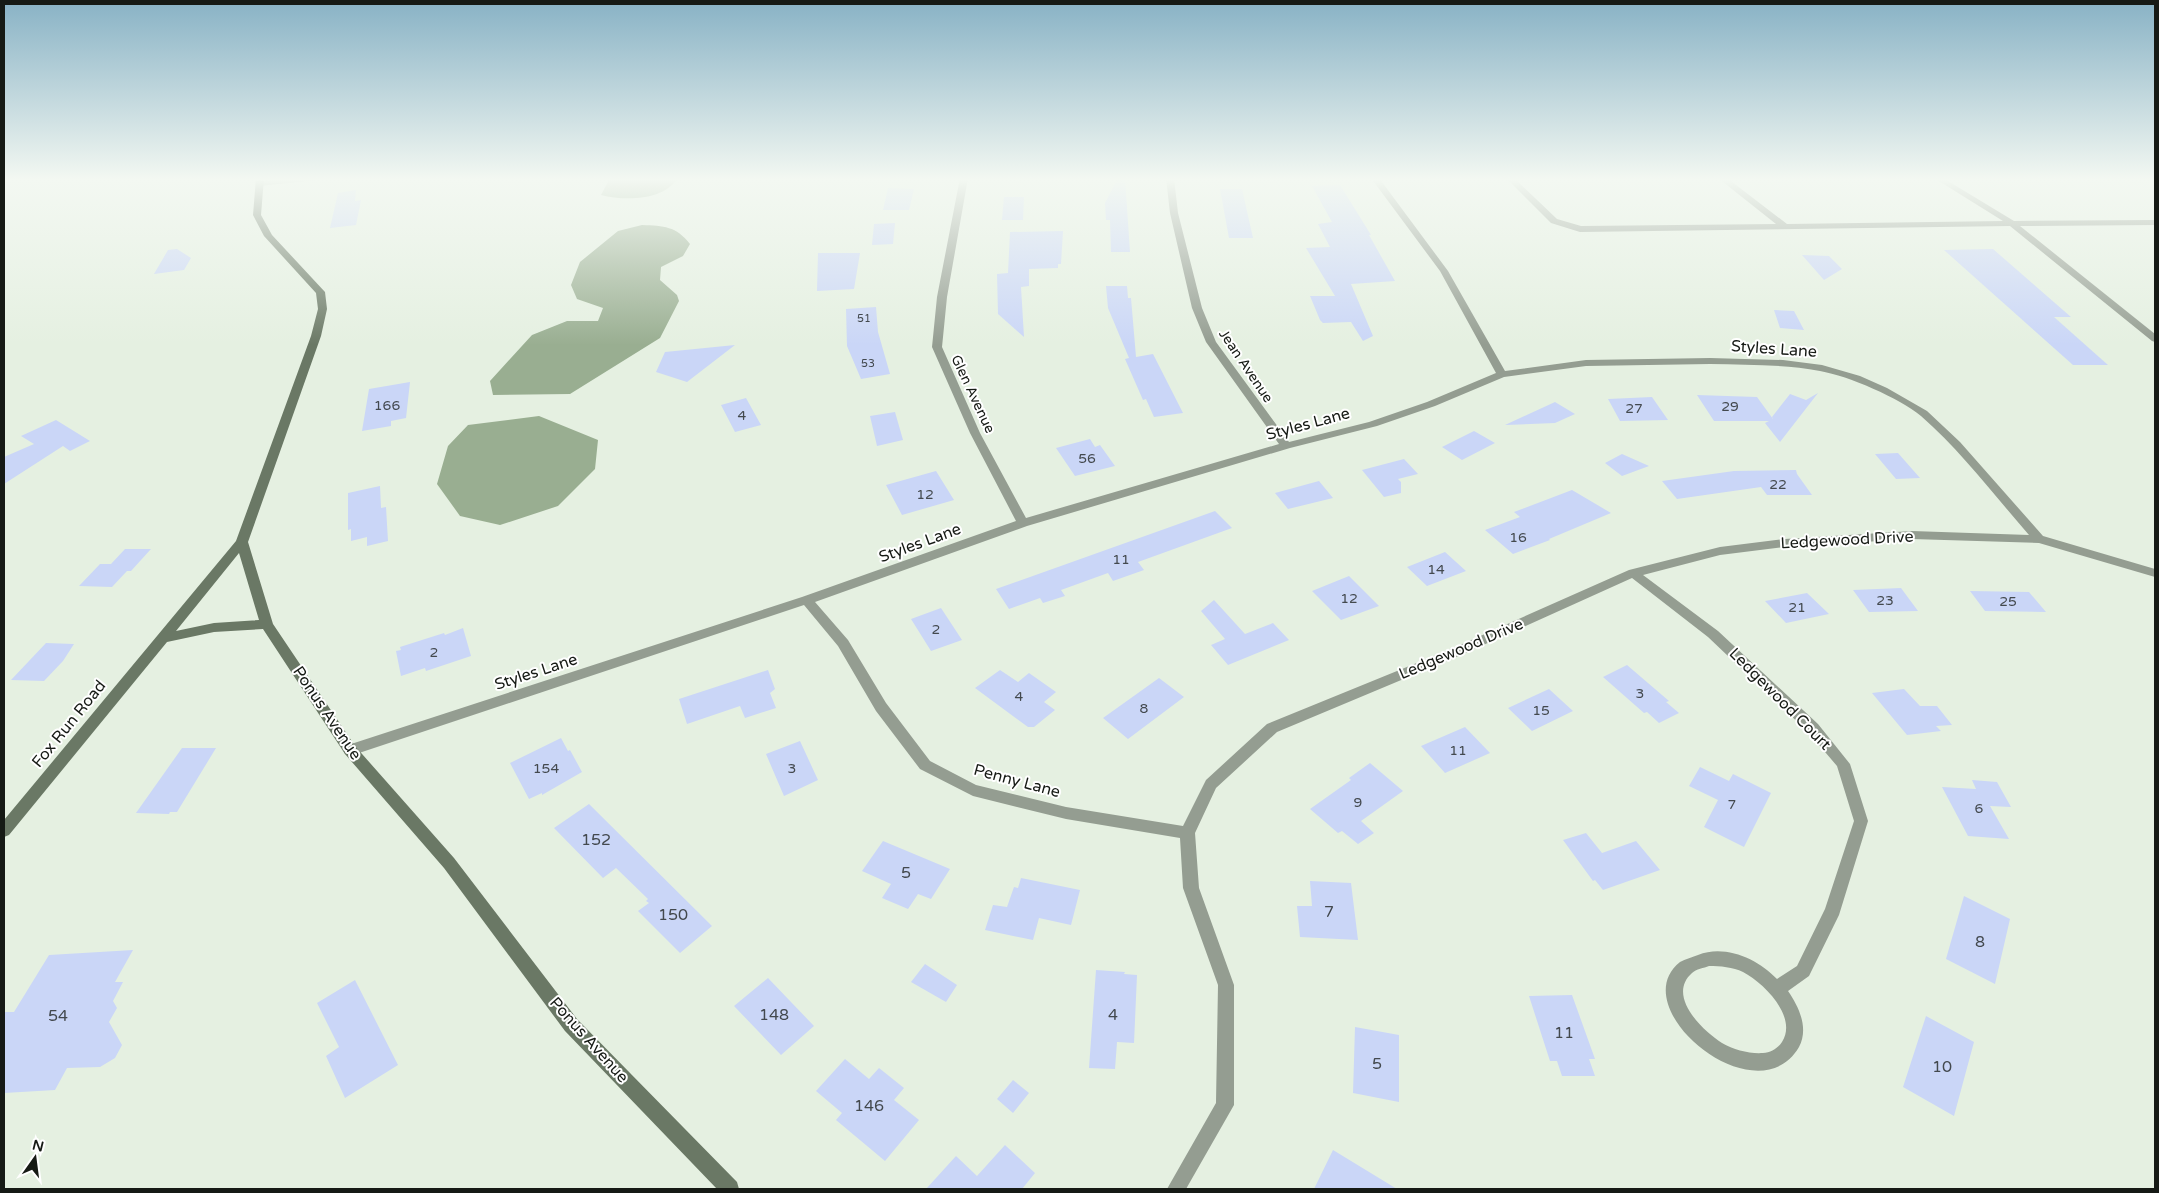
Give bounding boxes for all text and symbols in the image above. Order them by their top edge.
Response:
house number: 51 [857,312,871,325]
street label: Jean Avenue [1215,326,1277,406]
street label: Styles Lane [1730,336,1818,362]
street label: Glen Avenue [947,352,999,436]
house number: 53 [861,357,875,370]
house number: 166 [374,397,400,414]
house number: 29 [1721,398,1739,415]
house number: 27 [1625,400,1643,417]
street label: Styles Lane [1264,403,1352,445]
house number: 4 [738,407,747,424]
house number: 56 [1078,450,1096,467]
house number: 22 [1769,476,1787,493]
house number: 12 [916,486,934,503]
street label: Styles Lane [876,519,964,567]
street label: Ledgewood Drive [1780,527,1914,553]
house number: 16 [1509,529,1527,546]
house number: 11 [1112,551,1130,568]
house number: 14 [1427,561,1445,578]
house number: 12 [1340,590,1358,607]
house number: 23 [1876,592,1894,609]
house number: 25 [1999,593,2017,610]
house number: 21 [1788,599,1806,616]
street label: Ledgewood Drive [1396,614,1526,684]
house number: 2 [932,621,940,638]
house number: 2 [430,644,438,661]
street label: Ledgewood Court [1725,644,1835,754]
street label: Styles Lane [492,649,580,695]
street label: Ponus Avenue [288,662,366,764]
street label: Fox Run Road [28,676,110,772]
house number: 3 [1636,685,1644,702]
house number: 4 [1015,688,1024,705]
house number: 8 [1140,700,1149,717]
house number: 15 [1532,702,1550,719]
house number: 11 [1449,742,1467,759]
house number: 154 [533,760,559,777]
house number: 3 [788,760,796,777]
street label: Penny Lane [972,760,1062,802]
house number: 9 [1354,794,1362,811]
house number: 7 [1728,796,1736,813]
house number: 6 [1975,800,1984,817]
house number: 152 [581,830,611,850]
house number: 5 [901,863,911,883]
house number: 7 [1324,902,1334,922]
house number: 150 [658,905,688,925]
house number: 8 [1975,932,1985,952]
street label: Ponus Avenue [545,993,633,1087]
house number: 148 [759,1005,789,1025]
house number: 4 [1108,1005,1118,1025]
house number: 54 [48,1006,68,1026]
house number: 11 [1554,1023,1574,1043]
house number: 5 [1372,1054,1382,1074]
house number: 10 [1932,1057,1952,1077]
house number: 146 [854,1096,884,1116]
north arrow [10,1133,60,1183]
text: N [31,1136,46,1155]

